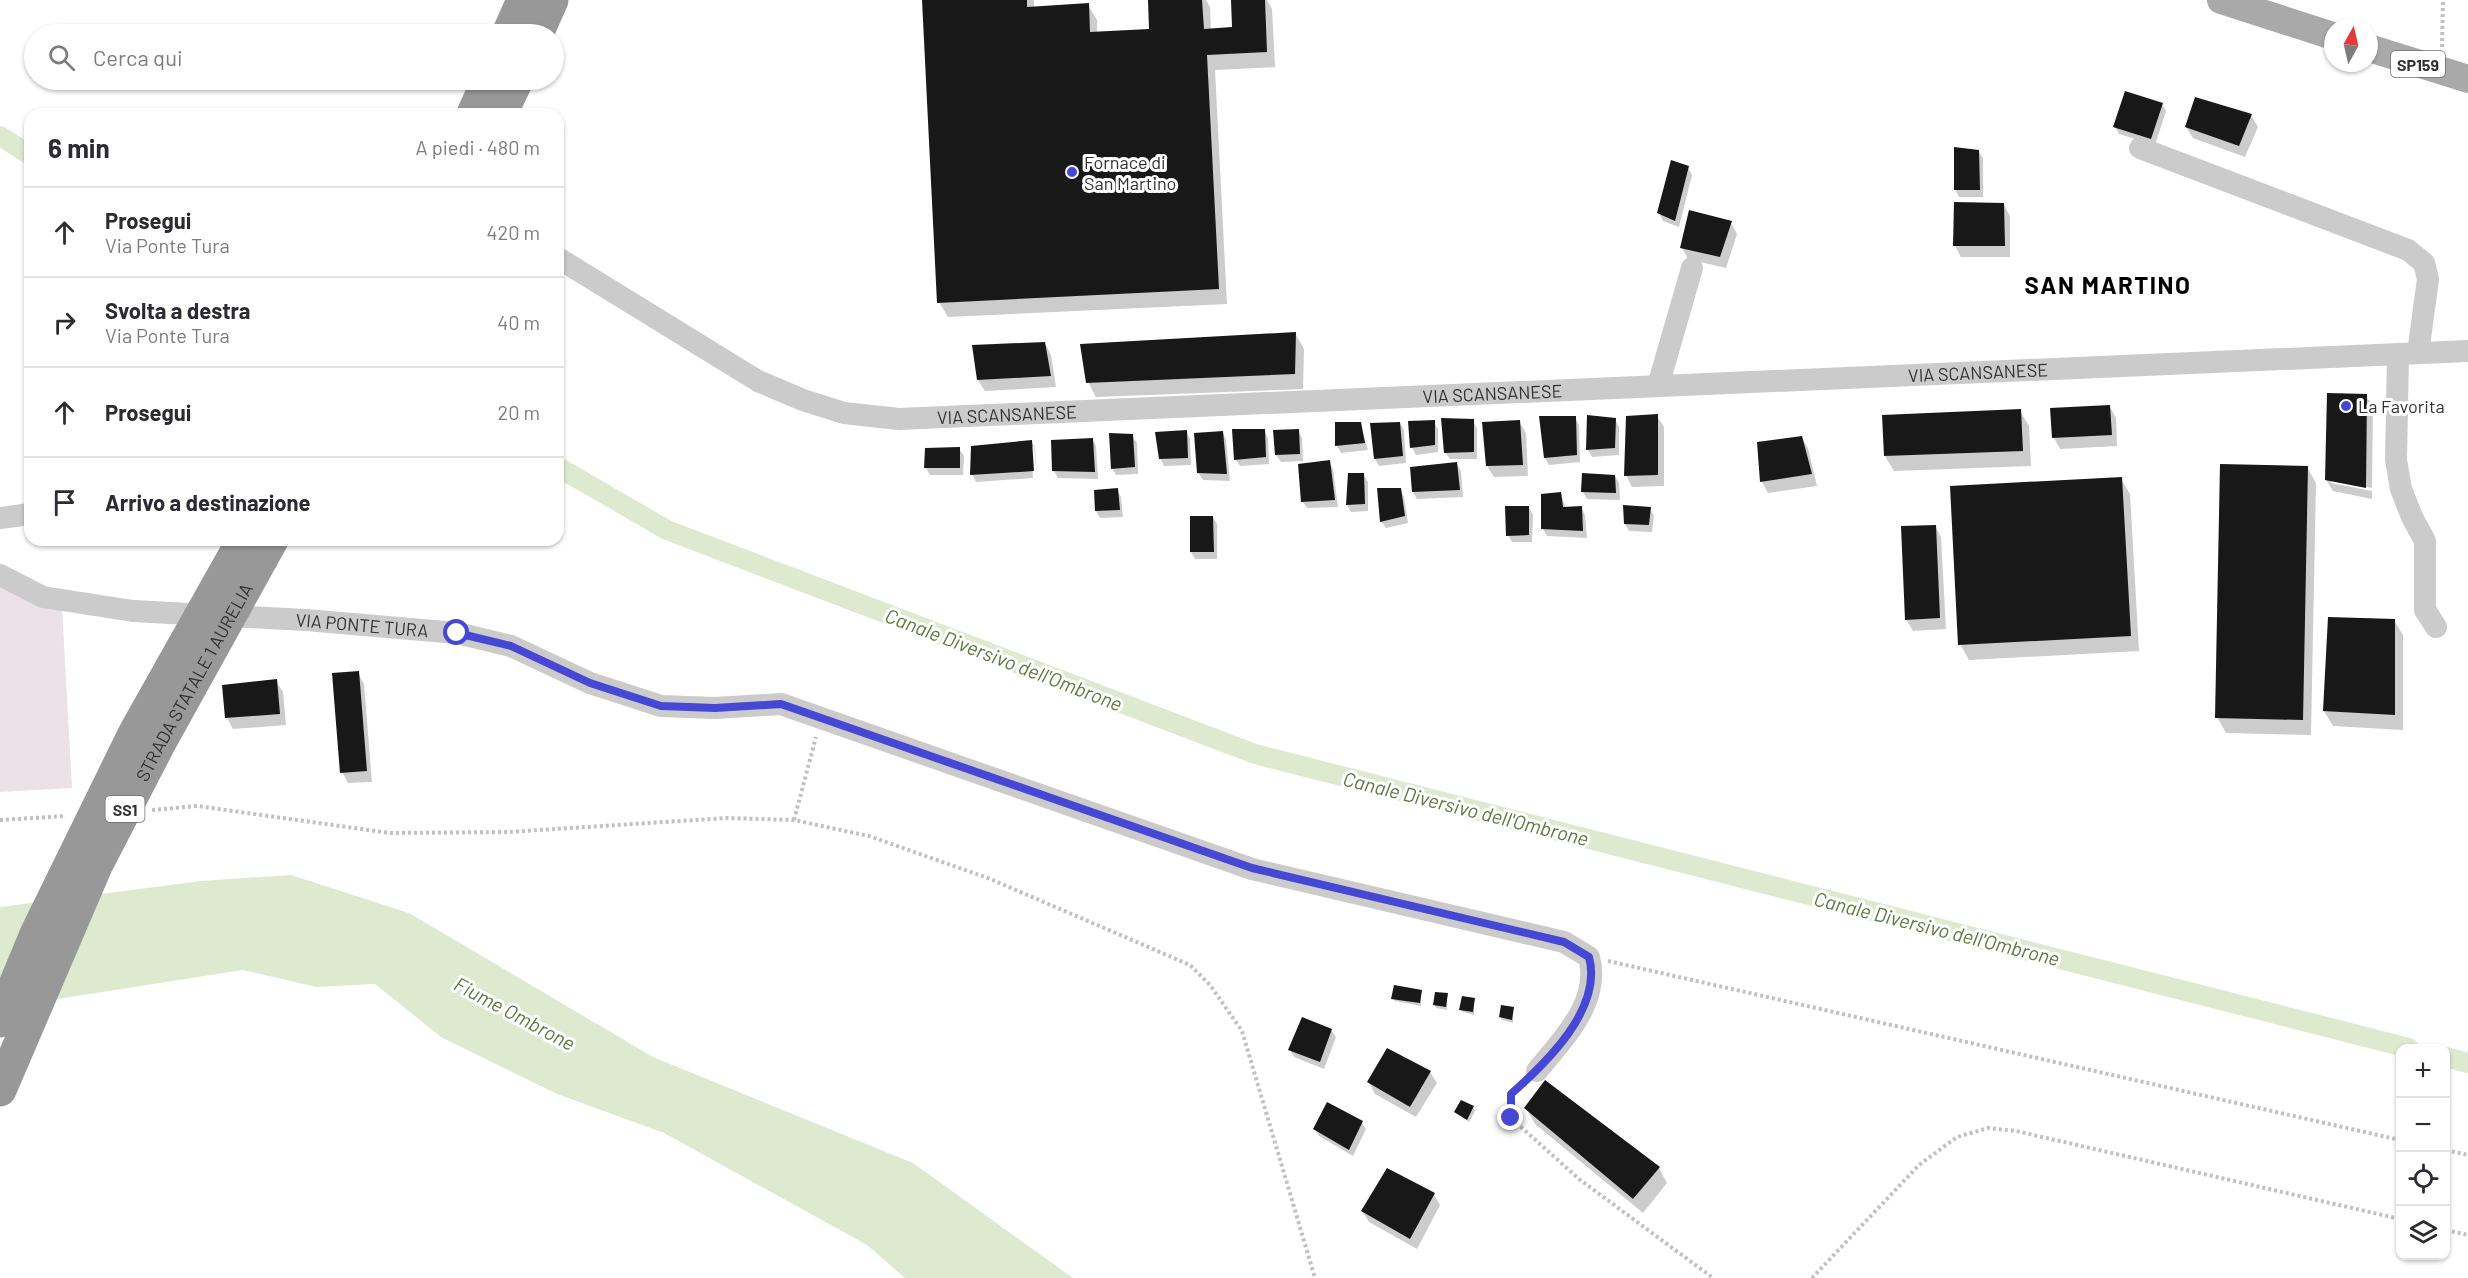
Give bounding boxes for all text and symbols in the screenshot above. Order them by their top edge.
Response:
north arrow [2324,18,2378,72]
search box [24,24,564,90]
icon: search [45,41,78,74]
text: Cerca qui [93,44,183,70]
road number: SP159 [2391,51,2445,77]
text: 6 min [48,132,110,163]
text: A piedi · 480 m [416,135,540,159]
place label: Fornace di San Martino [1084,151,1176,194]
marker: Fornace di San Martino [1065,165,1079,179]
text: Prosegui [105,207,191,233]
icon: ahead [48,216,81,249]
text: 420 m [486,220,540,244]
text: Via Ponte Tura [105,233,230,257]
district label: SAN MARTINO [2025,270,2191,299]
text: Svolta a destra [105,297,250,323]
icon: right [48,306,81,339]
text: 40 m [497,310,540,334]
text: Via Ponte Tura [105,323,230,347]
street label: VIA SCANSANESE [1908,358,2048,386]
street label: VIA SCANSANESE [1422,379,1563,407]
place label: La Favorita [2358,395,2445,417]
icon: ahead [48,396,81,429]
text: Prosegui [105,399,191,425]
marker: La Favorita [2339,399,2353,413]
text: 20 m [497,400,540,424]
street label: VIA SCANSANESE [936,400,1077,428]
icon: arrive [48,486,81,519]
text: Arrivo a destinazione [105,489,311,515]
street label: STRADA STATALE 1 AURELIA [131,579,257,785]
water label: Canale Diversivo dell'Ombrone [882,603,1126,715]
street label: VIA PONTE TURA [295,608,430,642]
route start [443,619,469,645]
water label: Canale Diversivo dell'Ombrone [1341,766,1591,850]
road number: SS1 [106,796,144,822]
water label: Canale Diversivo dell'Ombrone [1812,886,2062,970]
water label: Fiume Ombrone [450,971,580,1055]
map controls [2396,1044,2450,1260]
button: + [2396,1044,2450,1098]
button: − [2396,1098,2450,1152]
route end [1497,1104,1523,1130]
button: locate [2396,1152,2450,1206]
button: layers [2396,1206,2450,1260]

